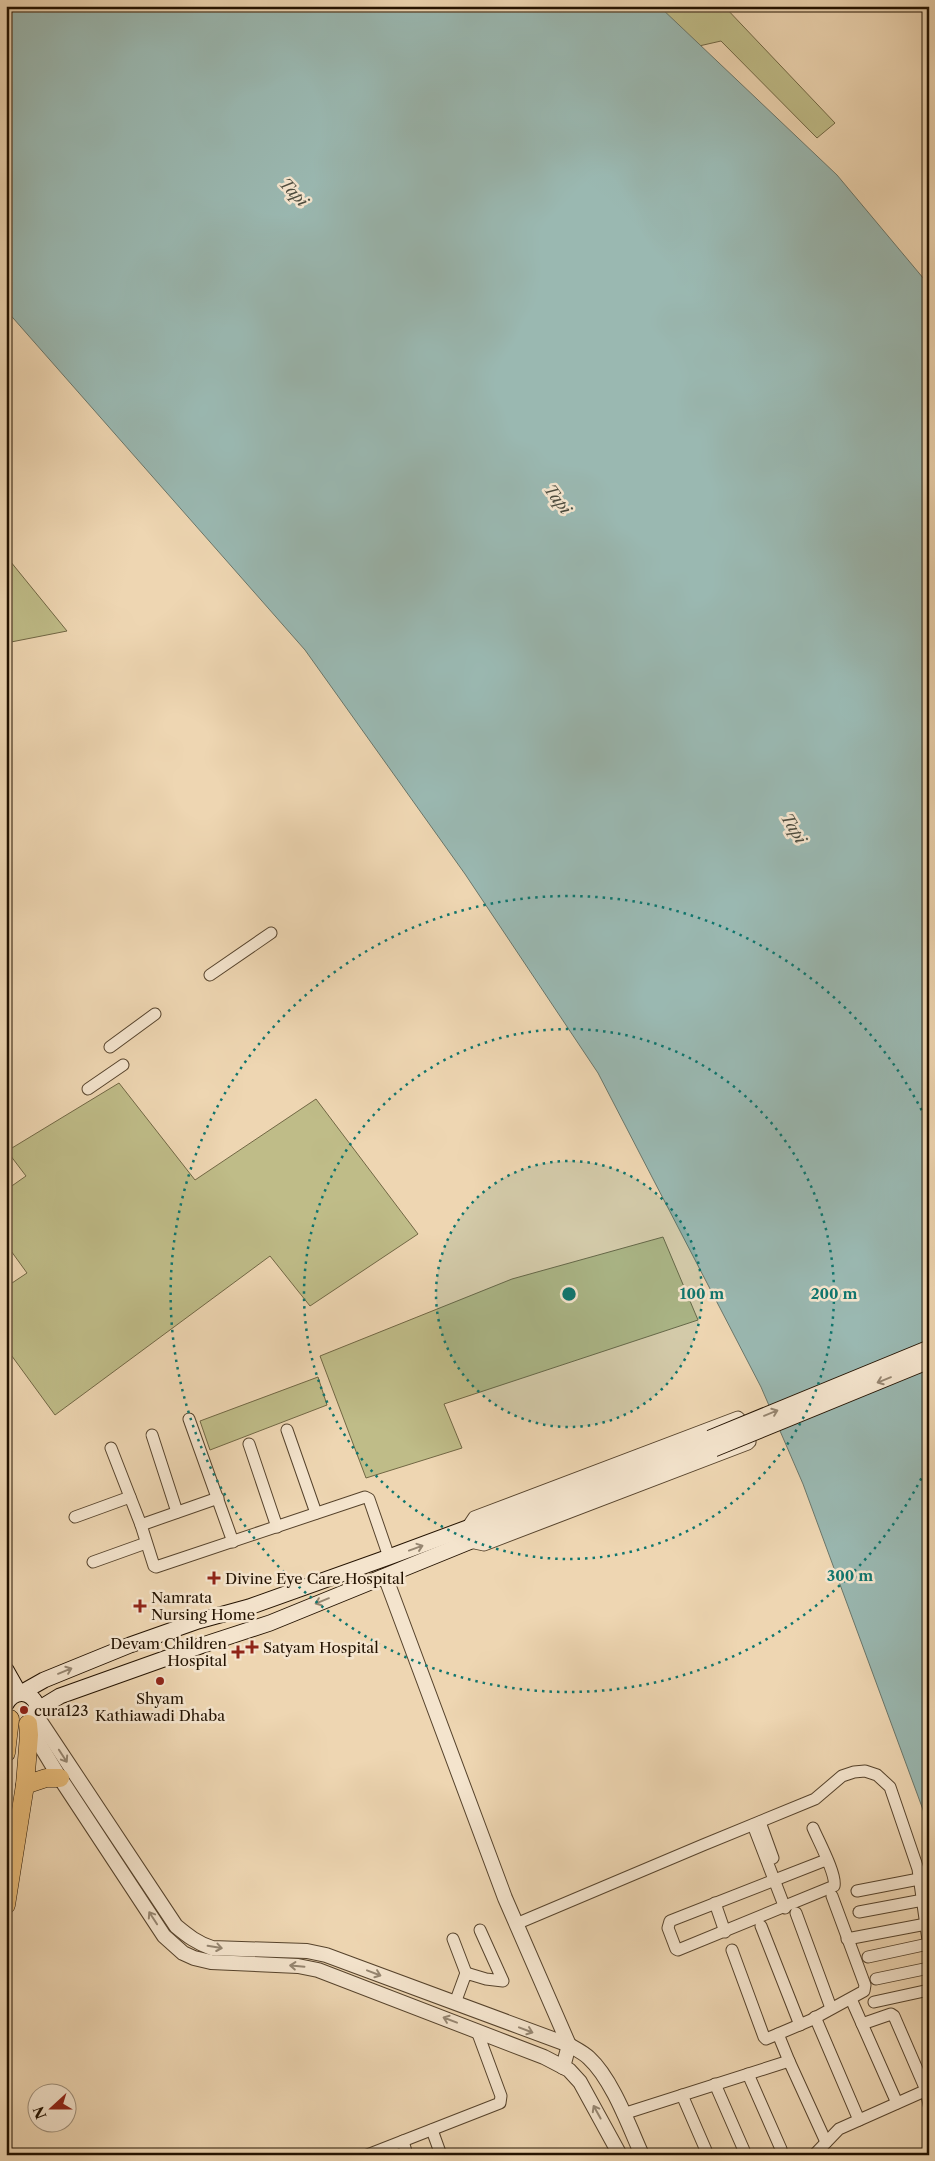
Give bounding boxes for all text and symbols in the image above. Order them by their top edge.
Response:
water label: Tapi [276,173,313,211]
water label: Tapi [540,480,576,519]
water label: Tapi [777,809,811,848]
text: 100 m [680,1284,724,1303]
text: 200 m [811,1284,857,1303]
centre of rings [560,1285,578,1303]
one-way arrow [877,1376,892,1385]
one-way arrow [763,1408,778,1417]
one-way arrow [408,1543,423,1552]
text: 300 m [827,1566,873,1585]
place label: Divine Eye Care Hospital [225,1569,405,1588]
marker: Divine Eye Care Hospital [207,1571,221,1585]
place label: Namrata Nursing Home [151,1588,255,1624]
one-way arrow [315,1597,330,1607]
marker: Namrata Nursing Home [133,1599,147,1613]
place label: Devam Children Hospital [110,1634,228,1670]
place label: Satyam Hospital [263,1638,379,1657]
marker: Satyam Hospital [245,1640,259,1654]
marker: Devam Children Hospital [231,1645,245,1659]
one-way arrow [57,1666,72,1676]
marker: Shyam Kathiawadi Dhaba [154,1675,166,1687]
place label: Shyam Kathiawadi Dhaba [95,1689,225,1725]
place label: cura123 [34,1701,88,1720]
marker: cura123 [18,1704,30,1716]
one-way arrow [58,1749,68,1763]
one-way arrow [148,1912,158,1926]
one-way arrow [207,1943,223,1953]
one-way arrow [289,1961,305,1971]
one-way arrow [366,1969,381,1978]
one-way arrow [443,2015,458,2024]
one-way arrow [518,2026,533,2035]
north arrow [28,2084,78,2134]
text: N [29,2104,50,2122]
one-way arrow [592,2105,601,2120]

